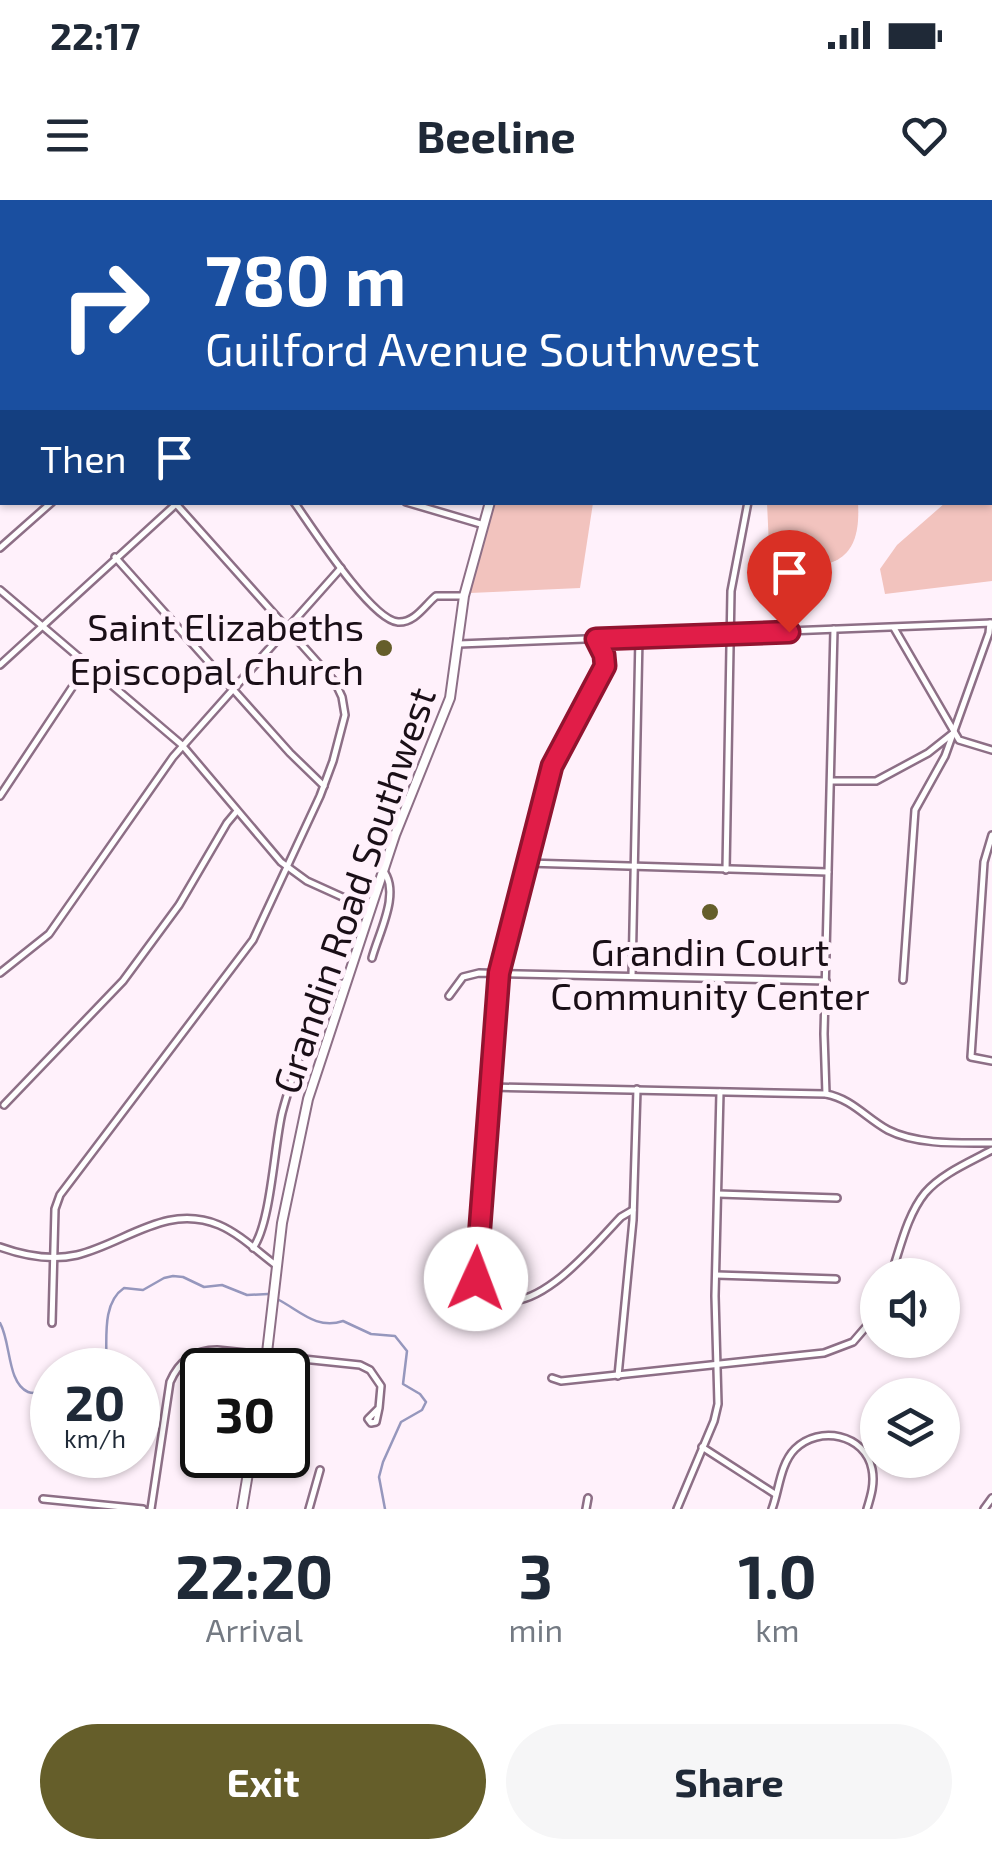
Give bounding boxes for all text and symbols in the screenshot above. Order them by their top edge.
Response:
text: 22:17 [50,12,140,58]
icon: menu [40,108,95,163]
text: Beeline [416,108,576,162]
icon: heart [897,108,952,163]
text: 780 m [205,236,407,320]
icon: right [40,240,170,370]
text: Guilford Avenue Southwest [205,321,760,375]
icon: arrive [147,430,202,485]
text: Then [40,435,127,481]
pin [747,530,832,633]
icon: arrive [762,545,817,600]
place label: Saint Elizabeths Episcopal Church [70,603,364,693]
marker: Saint Elizabeths Episcopal Church [373,637,395,659]
street label: Grandin Road Southwest [262,681,444,1099]
marker: Grandin Court Community Center [699,901,721,923]
place label: Grandin Court Community Center [550,928,870,1018]
position arrow [424,1227,528,1331]
map controls [860,1258,960,1478]
button: sound [860,1258,960,1358]
speed limit sign: 30 [180,1348,310,1478]
text: 20 [65,1371,125,1431]
button: layers [860,1378,960,1478]
text: km/h [64,1423,126,1453]
text: 22:20 [175,1539,333,1611]
text: 3 [519,1539,553,1611]
text: 1.0 [738,1539,817,1611]
text: Arrival [206,1610,303,1648]
text: min [508,1610,563,1648]
text: km [755,1610,800,1648]
button: Exit [40,1724,486,1839]
button: Share [506,1724,952,1839]

